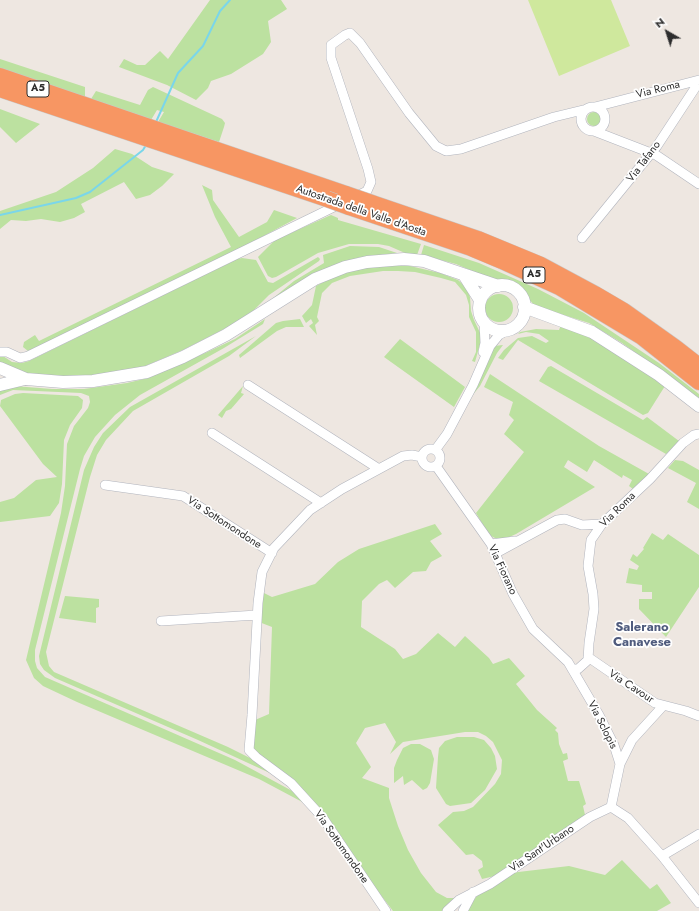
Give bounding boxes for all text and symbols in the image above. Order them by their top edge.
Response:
north arrow [647,12,687,52]
text: N [651,14,668,32]
street label: Via Roma [635,78,681,102]
road number: A5 [27,81,49,97]
street label: Via Tafano [624,139,664,185]
street label: Autostrada della Valle d'Aosta [294,182,428,240]
road number: A5 [523,267,545,283]
street label: Via Roma [597,490,639,530]
street label: Via Sottomondone [184,494,264,552]
street label: Via Fiorano [485,543,519,597]
district label: Salerano Canavese [613,620,671,651]
street label: Via Cavour [606,667,656,707]
street label: Via Sclopis [584,699,620,751]
street label: Via Sottomondone [311,808,371,886]
street label: Via Sant'Urbano [507,822,577,876]

